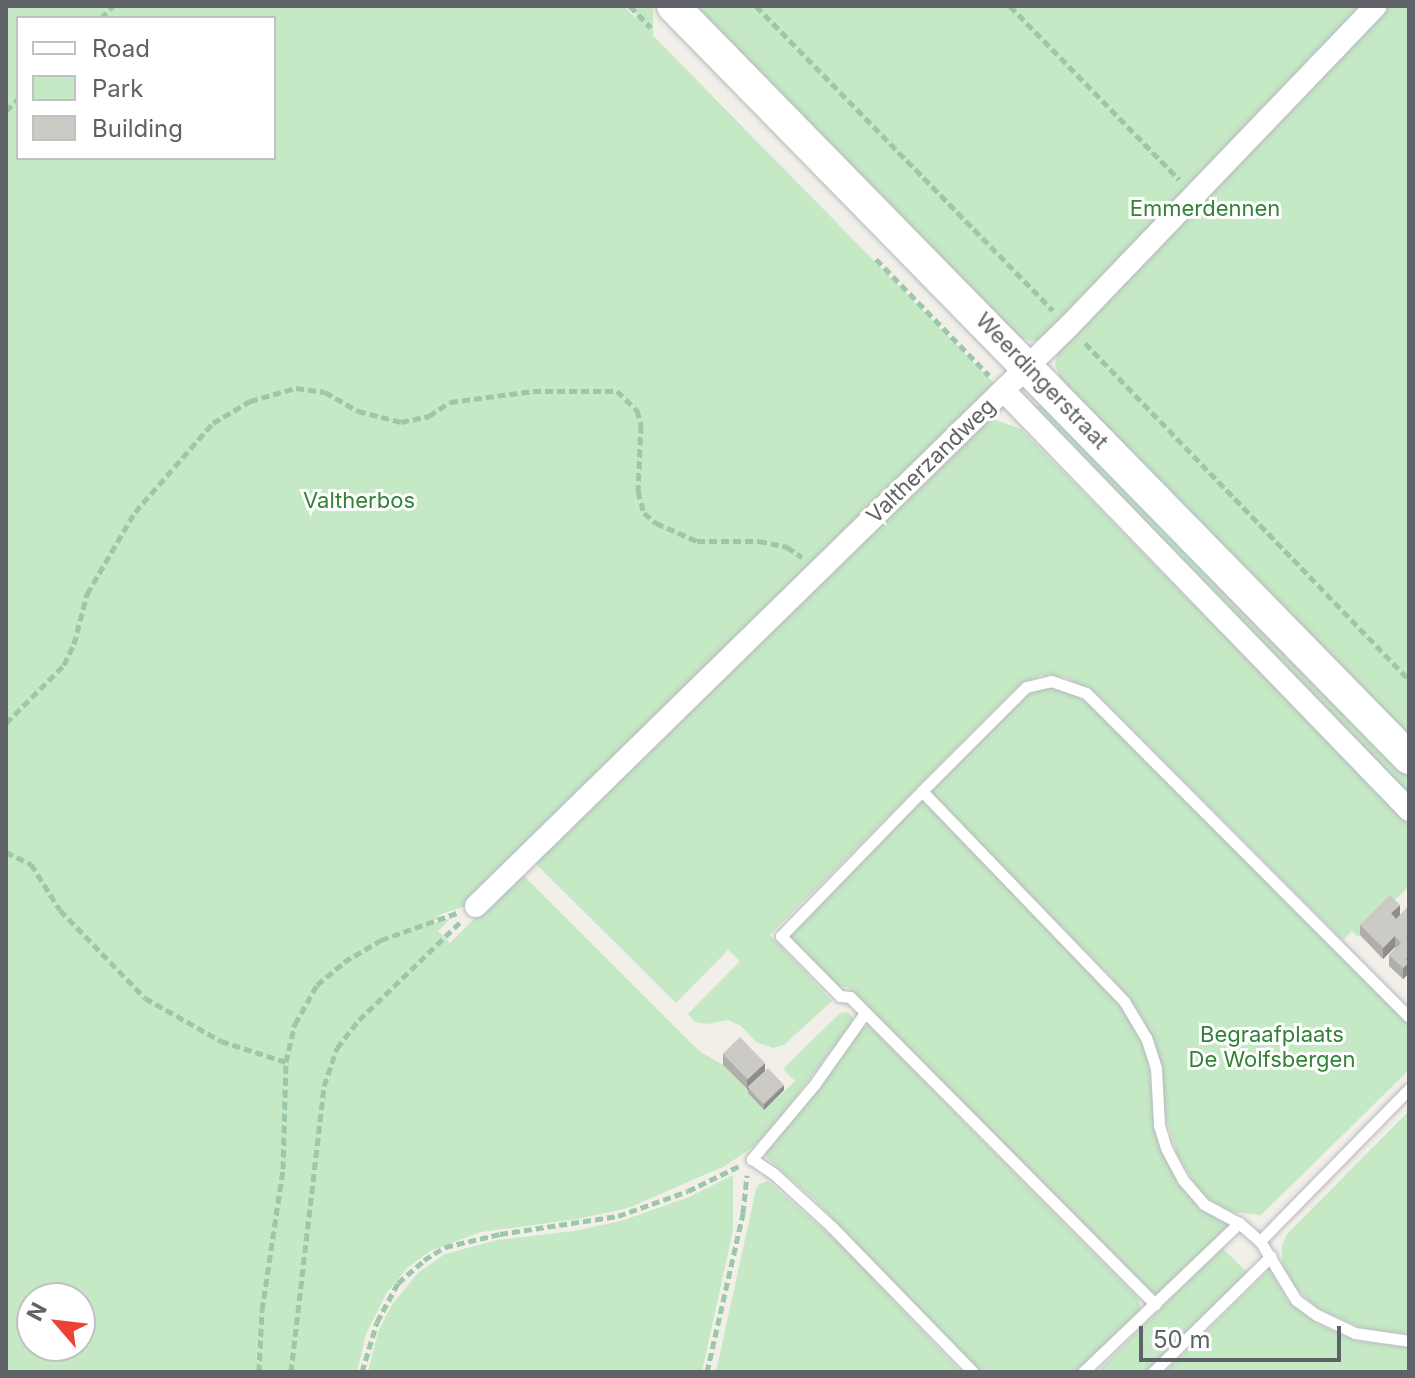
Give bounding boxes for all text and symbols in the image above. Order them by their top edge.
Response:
legend [16,16,276,160]
text: Road [92,34,150,63]
text: Park [92,74,143,103]
text: Building [92,114,183,143]
park label: Emmerdennen [1130,196,1280,222]
street label: Weerdingerstraat [970,307,1114,455]
street label: Valtherzandweg [861,393,1001,529]
park label: Valtherbos [303,488,415,514]
park label: Begraafplaats De Wolfsbergen [1189,1021,1355,1072]
north arrow [16,1282,96,1362]
text: N [21,1298,52,1325]
scale bar [1143,1310,1345,1360]
text: 50 m [1153,1325,1211,1354]

